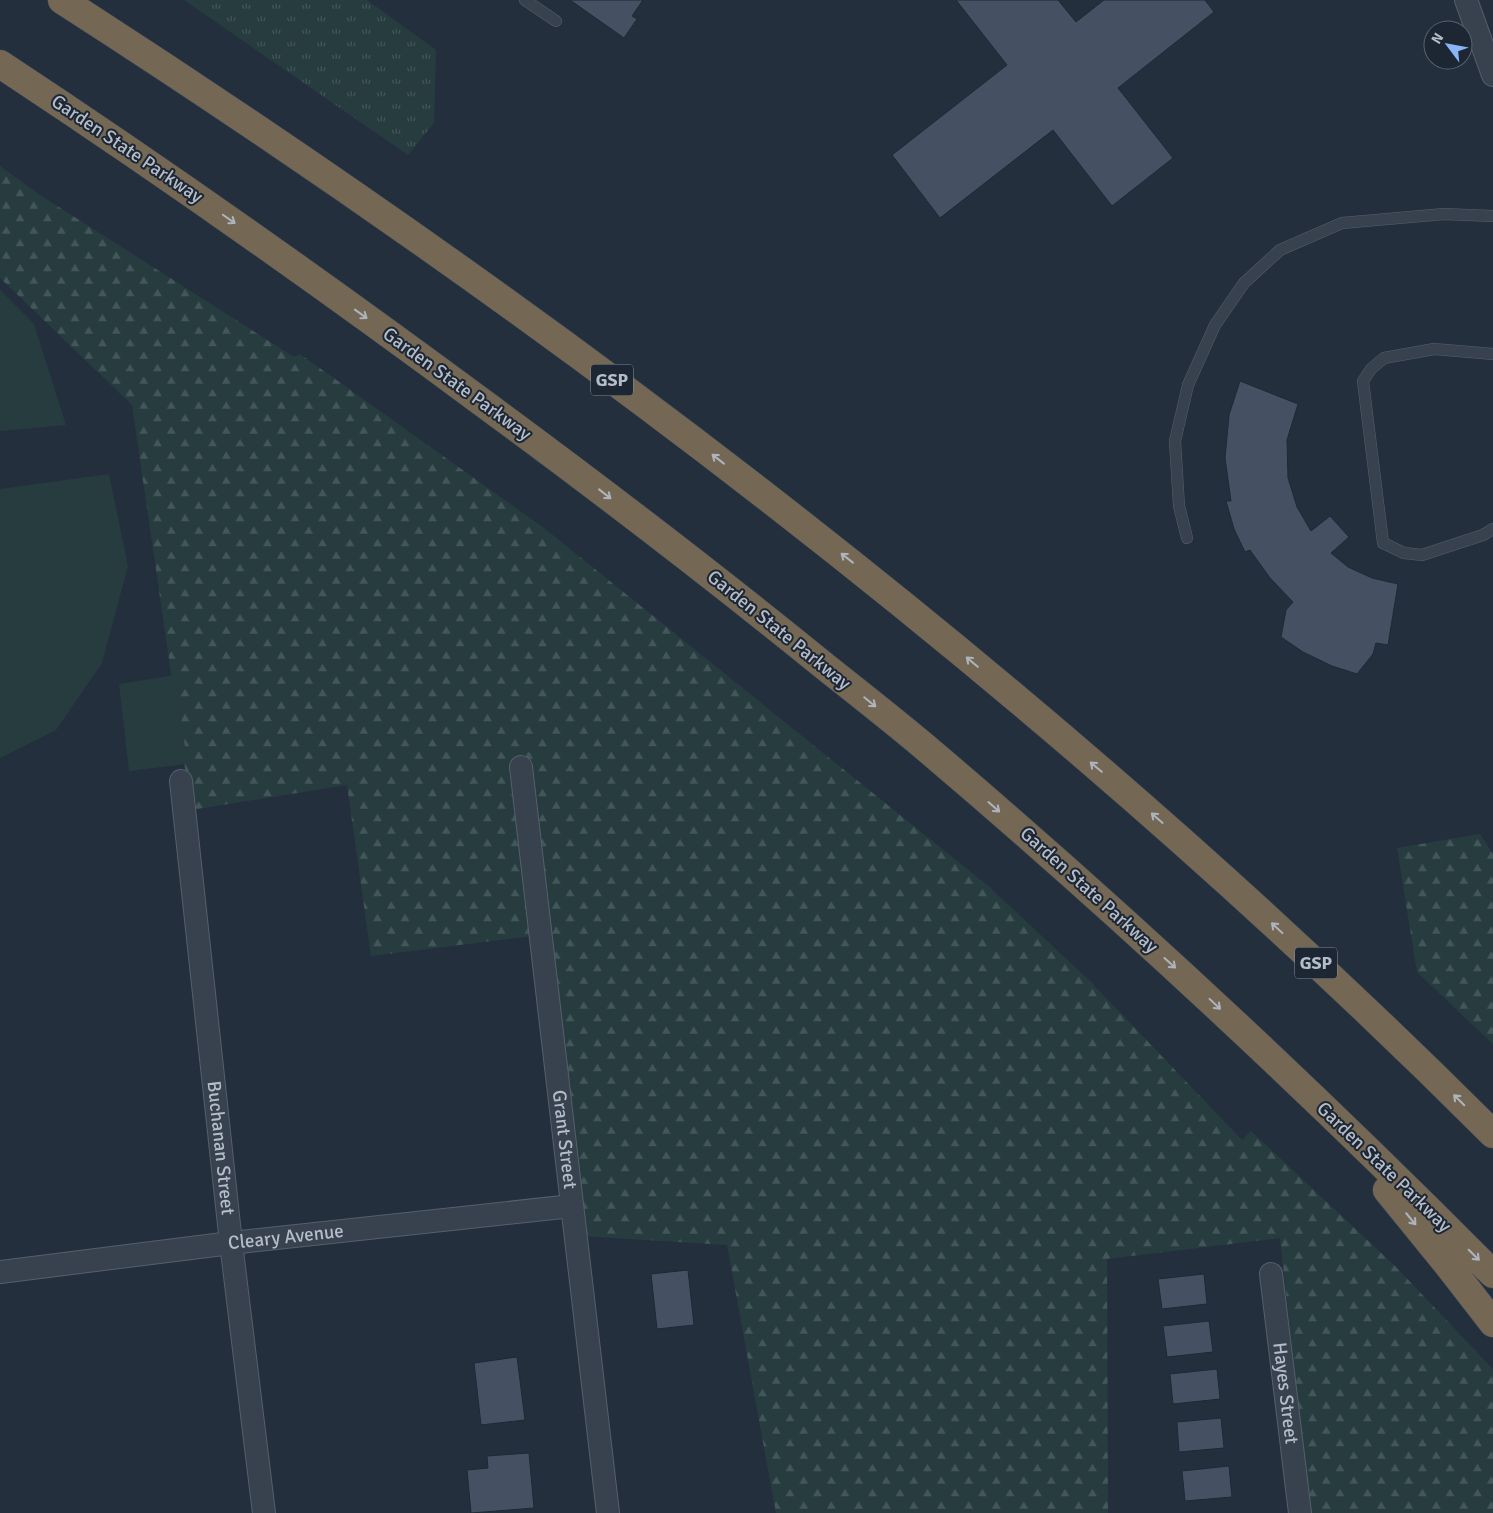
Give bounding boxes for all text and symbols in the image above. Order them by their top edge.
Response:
north arrow [1423,20,1473,70]
text: N [1428,30,1447,47]
street label: Garden State Parkway [47,89,208,209]
one-way arrow [221,214,235,224]
one-way arrow [354,309,368,319]
street label: Garden State Parkway [378,322,536,446]
road number: GSP [591,364,633,396]
one-way arrow [712,454,725,465]
one-way arrow [598,488,611,499]
one-way arrow [841,553,854,564]
street label: Garden State Parkway [702,565,856,695]
one-way arrow [966,656,979,667]
one-way arrow [863,697,876,708]
one-way arrow [1090,761,1103,772]
one-way arrow [988,801,1001,813]
one-way arrow [1150,813,1163,824]
street label: Garden State Parkway [1015,822,1163,959]
one-way arrow [1270,922,1283,934]
road number: GSP [1295,948,1337,978]
one-way arrow [1163,957,1176,969]
one-way arrow [1209,998,1222,1010]
street label: Buchanan Street [202,1079,240,1217]
street label: Grant Street [547,1089,582,1191]
one-way arrow [1453,1094,1465,1106]
street label: Garden State Parkway [1312,1097,1456,1238]
one-way arrow [1406,1212,1417,1225]
street label: Cleary Avenue [227,1219,345,1255]
one-way arrow [1468,1249,1480,1262]
street label: Hayes Street [1267,1341,1304,1446]

